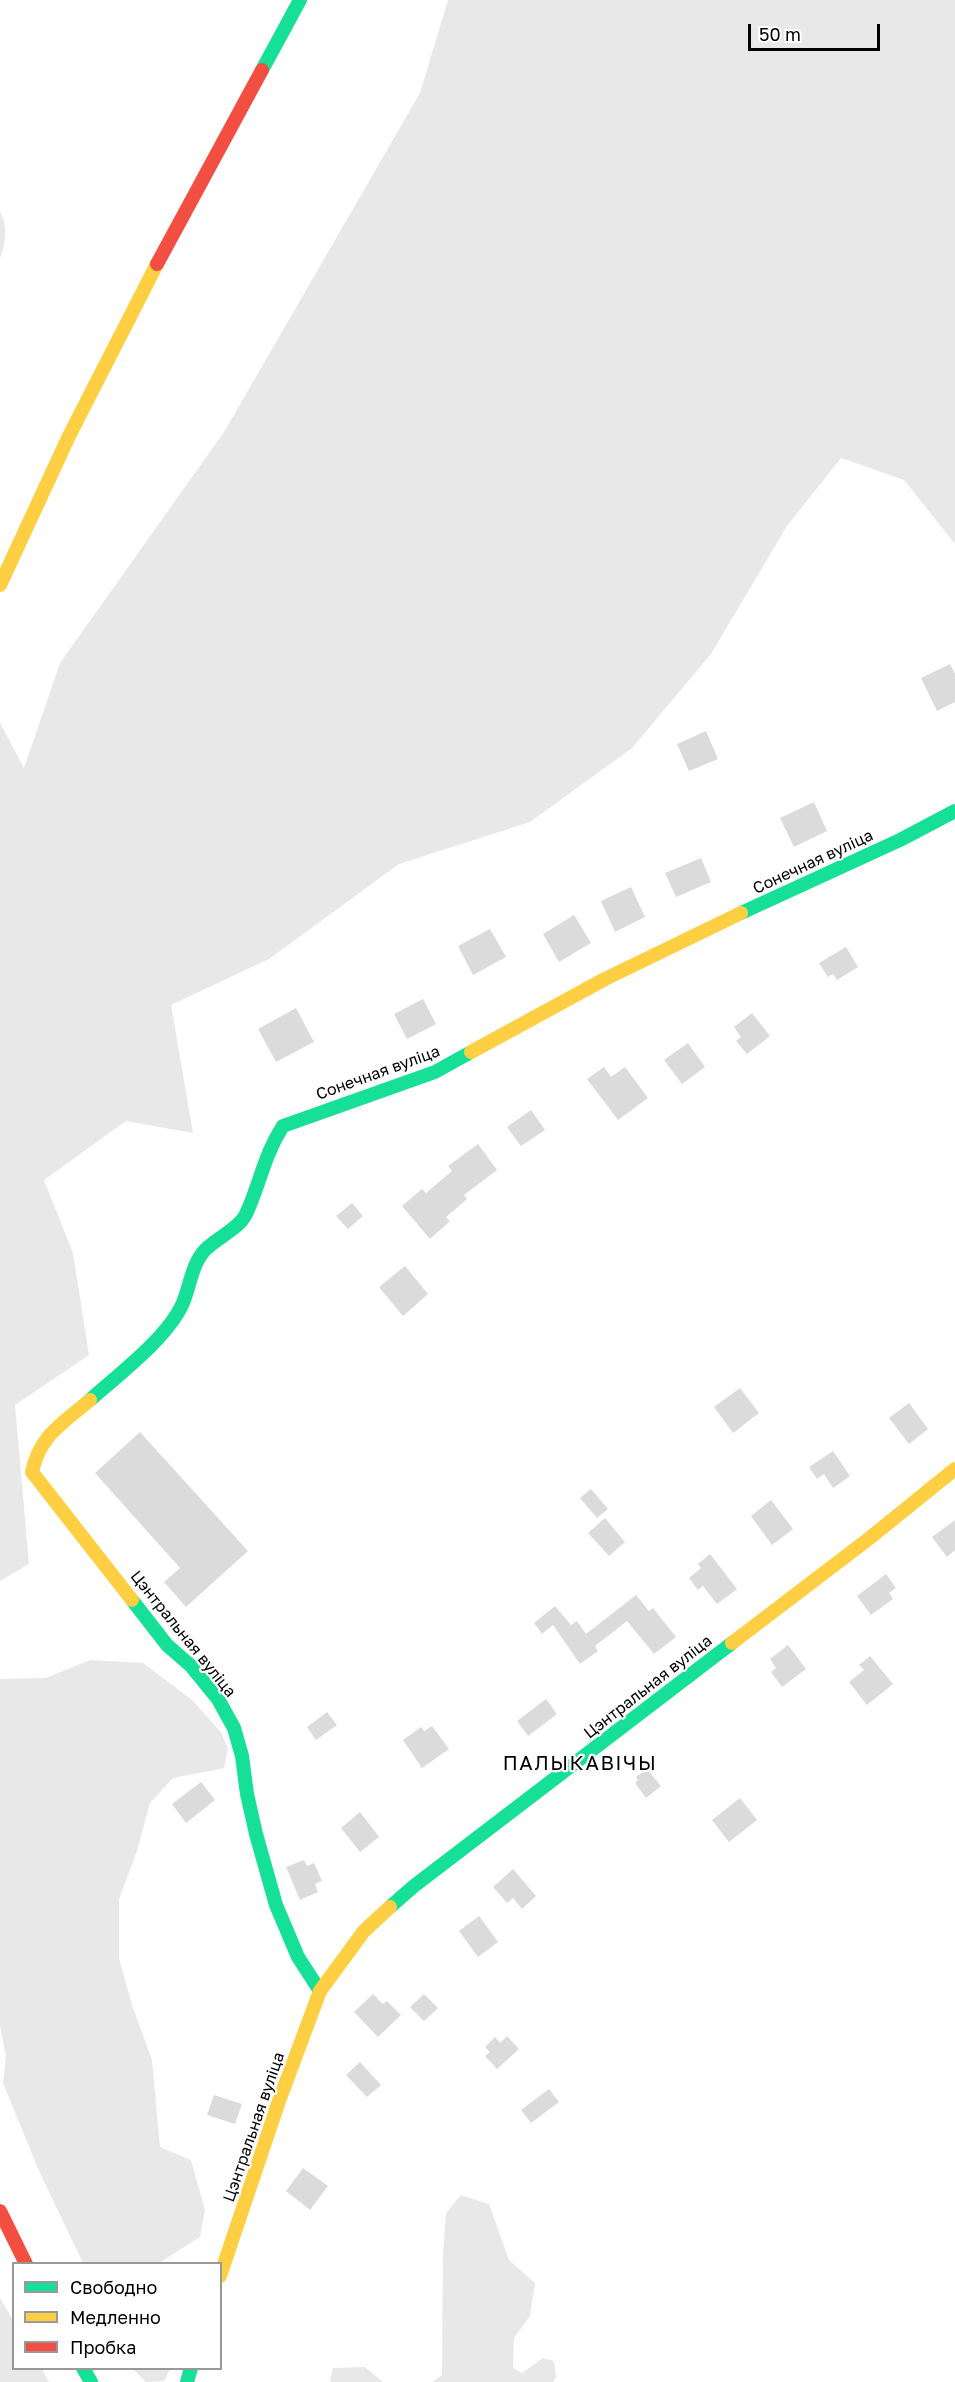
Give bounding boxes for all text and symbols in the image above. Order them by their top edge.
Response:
scale bar [751,12,883,50]
text: 50 m [759,23,801,45]
street label: Сонечная вуліца [750,826,876,898]
street label: Сонечная вуліца [313,1042,443,1104]
street label: Цэнтральная вуліца [126,1567,240,1701]
street label: Цэнтральная вуліца [580,1631,716,1743]
district label: ПАЛЫКАВІЧЫ [503,1752,657,1776]
street label: Цэнтральная вуліца [219,2050,289,2204]
legend [12,2262,222,2370]
text: Свободно [70,2276,157,2298]
text: Медленно [70,2306,161,2328]
text: Пробка [70,2336,136,2358]

